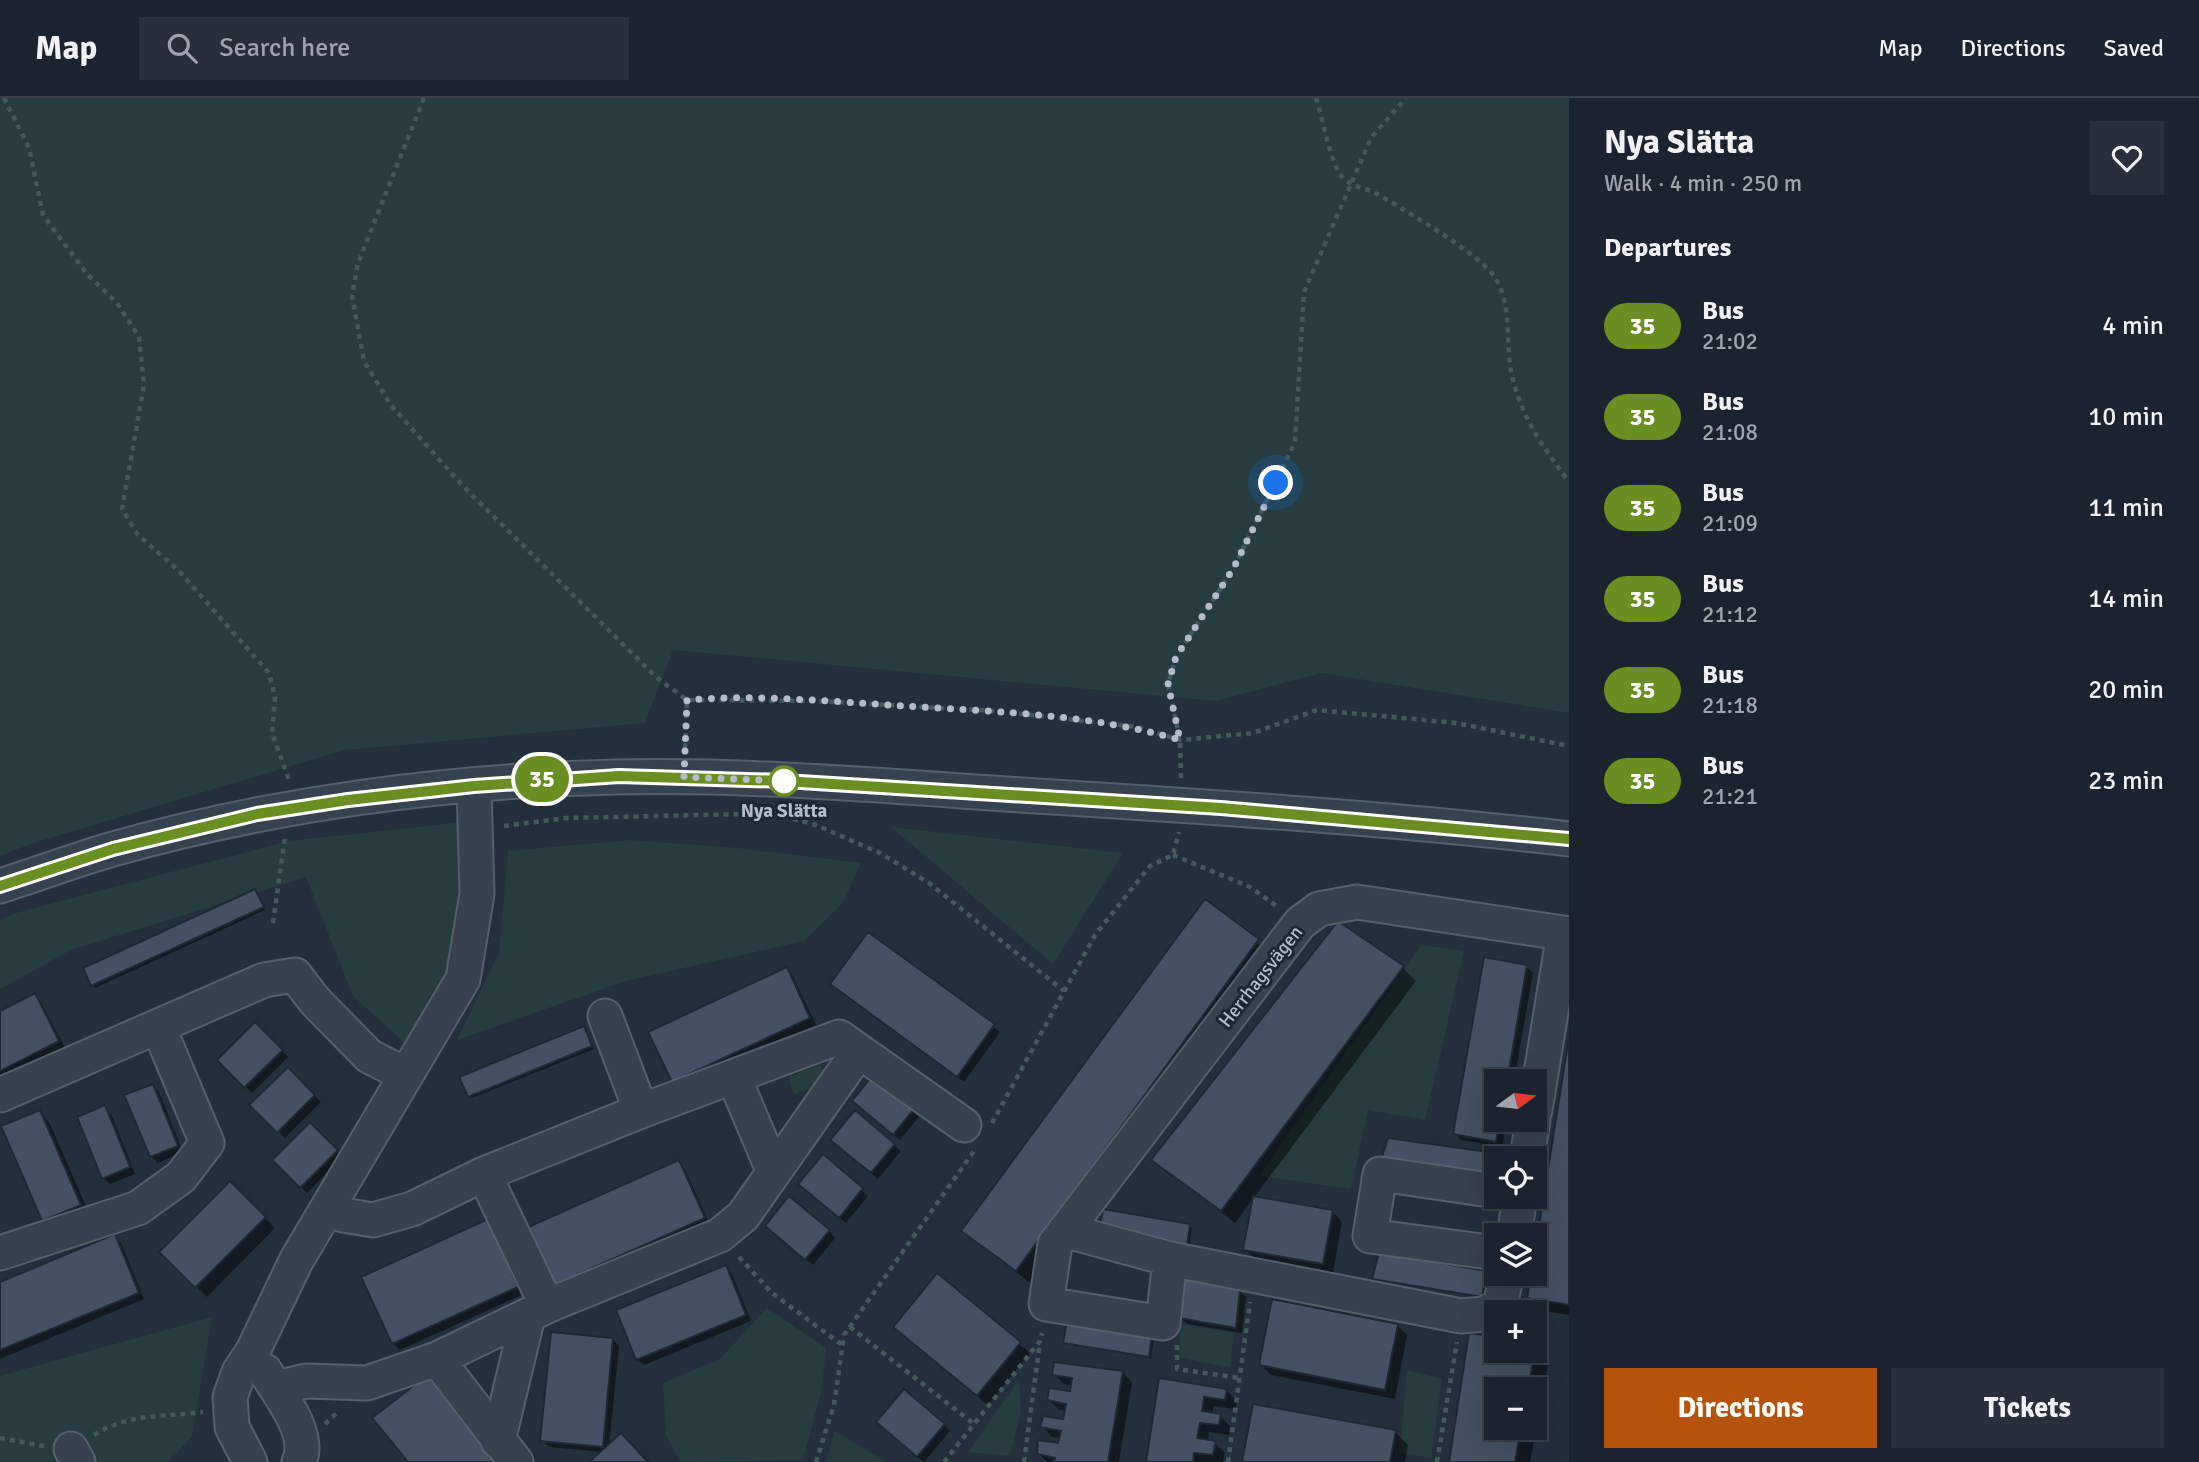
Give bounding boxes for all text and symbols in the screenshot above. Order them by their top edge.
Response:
search box [139,17,629,80]
text: Map [35,28,97,69]
icon: search [163,29,201,67]
text: Search here [219,32,350,64]
text: Map [1878,33,1923,63]
text: Directions [1961,33,2066,63]
text: Saved [2104,33,2164,63]
button: heart [2090,121,2164,195]
text: Nya Slätta [1604,122,1754,163]
text: Walk · 4 min · 250 m [1604,169,1802,198]
text: Departures [1604,232,1731,264]
text: Bus [1702,295,1744,327]
text: 4 min [2102,310,2164,342]
text: 35 [1630,311,1655,341]
text: 21:02 [1702,327,1758,356]
text: Bus [1702,386,1744,418]
text: 10 min [2088,401,2164,433]
text: 35 [1630,402,1655,432]
text: 21:08 [1702,418,1758,447]
your location [1258,465,1293,500]
text: Bus [1702,477,1744,509]
text: 11 min [2088,492,2164,524]
text: 35 [1630,493,1655,523]
text: 21:09 [1702,509,1758,538]
text: Bus [1702,568,1744,600]
text: 14 min [2088,583,2164,615]
text: 35 [1630,584,1655,614]
text: 21:12 [1702,600,1758,629]
text: Bus [1702,659,1744,691]
text: 20 min [2088,674,2164,706]
text: 35 [1630,675,1655,705]
text: 21:18 [1702,691,1758,720]
text: Bus [1702,750,1744,782]
line badge: 35 [510,756,574,802]
text: 35 [529,764,555,794]
text: 23 min [2088,765,2164,797]
marker: Nya Slätta [769,766,799,796]
text: 35 [1630,766,1655,796]
text: 21:21 [1702,782,1758,811]
place label: Nya Slätta [741,799,828,823]
street label: Herrhagsvägen [1214,921,1308,1032]
north arrow [1484,1069,1547,1132]
map controls [1484,1069,1547,1440]
button: locate [1484,1146,1547,1209]
button: layers [1484,1223,1547,1286]
button: + [1484,1300,1547,1363]
button: Directions [1604,1368,1877,1448]
button: Tickets [1891,1368,2164,1448]
button: − [1484,1377,1547,1440]

